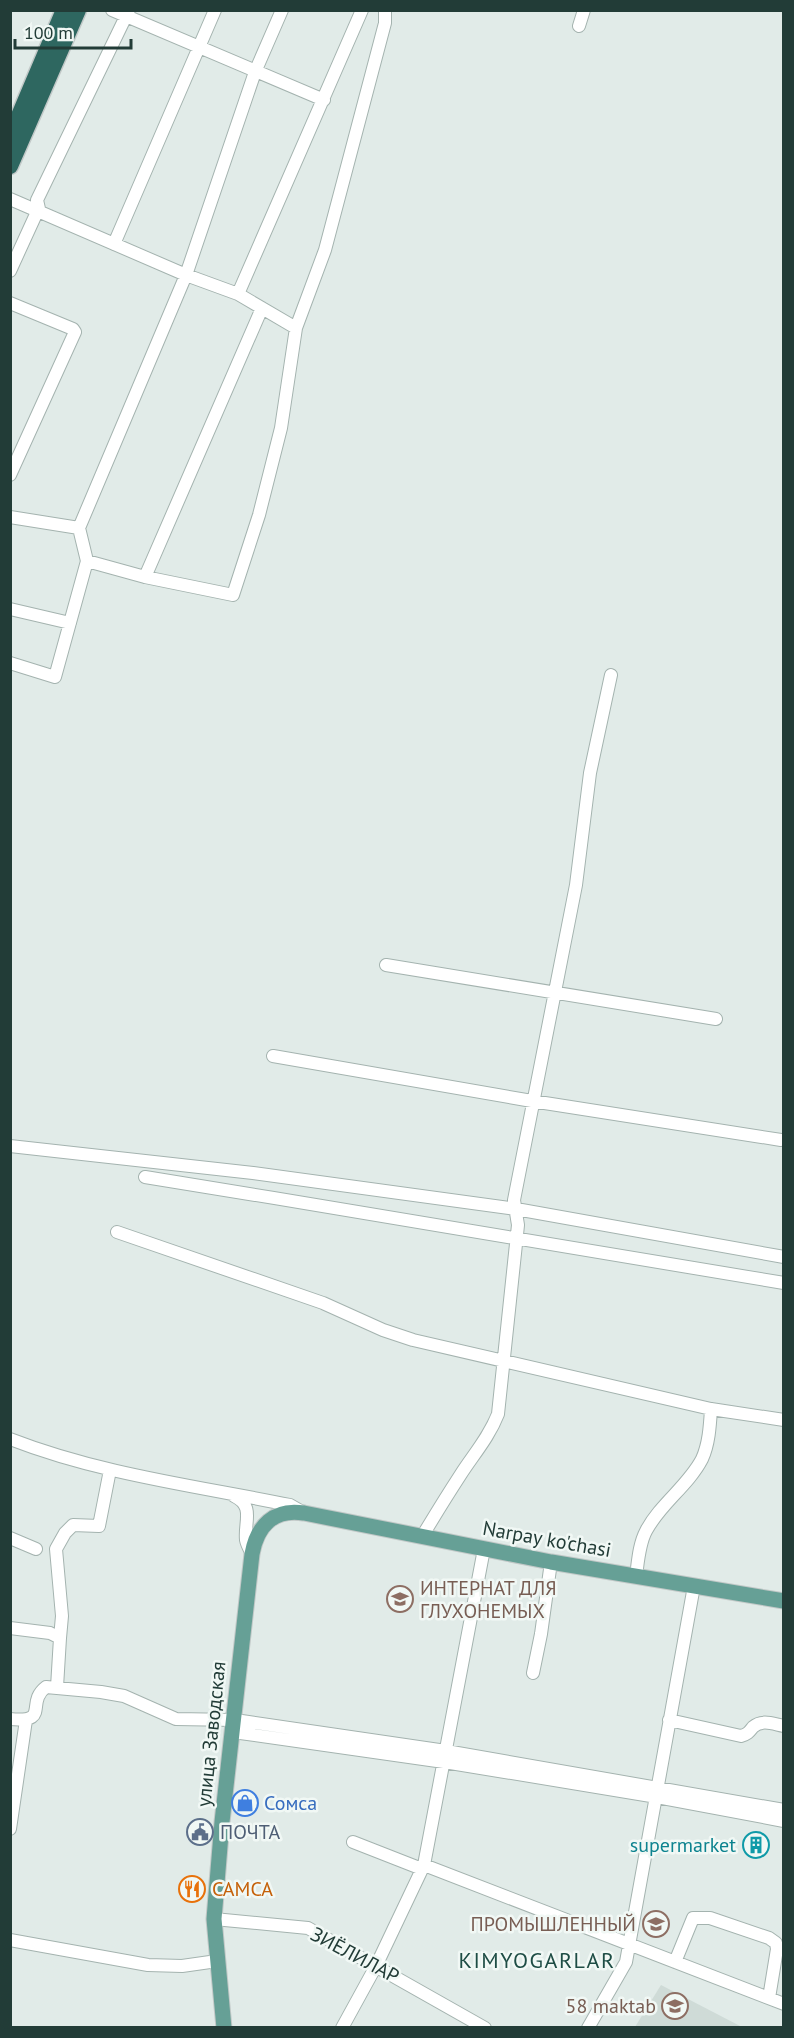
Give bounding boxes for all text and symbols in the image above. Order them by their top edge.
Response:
scale bar [15,12,130,50]
text: 100 m [24,21,73,44]
street label: Narpay ko'chasi [481,1515,613,1563]
place label: ИНТЕРНАТ ДЛЯ ГЛУХОНЕМЫХ [420,1575,557,1624]
school or university icon: ИНТЕРНАТ ДЛЯ ГЛУХОНЕМЫХ [385,1584,415,1614]
street label: улица Заводская [190,1660,232,1808]
shop icon: Сомса [230,1788,260,1818]
place label: Сомса [264,1790,317,1816]
public building icon: ПОЧТА [185,1817,215,1847]
place label: ПОЧТА [220,1819,280,1845]
building icon: supermarket [741,1830,771,1860]
place label: supermarket [630,1832,736,1858]
restaurant icon: САМСА [177,1874,207,1904]
place label: САМСА [212,1876,273,1902]
school or university icon: ПРОМЫШЛЕННЫЙ [641,1909,671,1939]
place label: ПРОМЫШЛЕННЫЙ [470,1911,636,1937]
street label: ЗИЁЛИЛАР [306,1921,404,1989]
district label: KIMYOGARLAR [458,1946,616,1974]
school or university icon: 58 maktab [660,1991,690,2021]
place label: 58 maktab [566,1993,656,2019]

